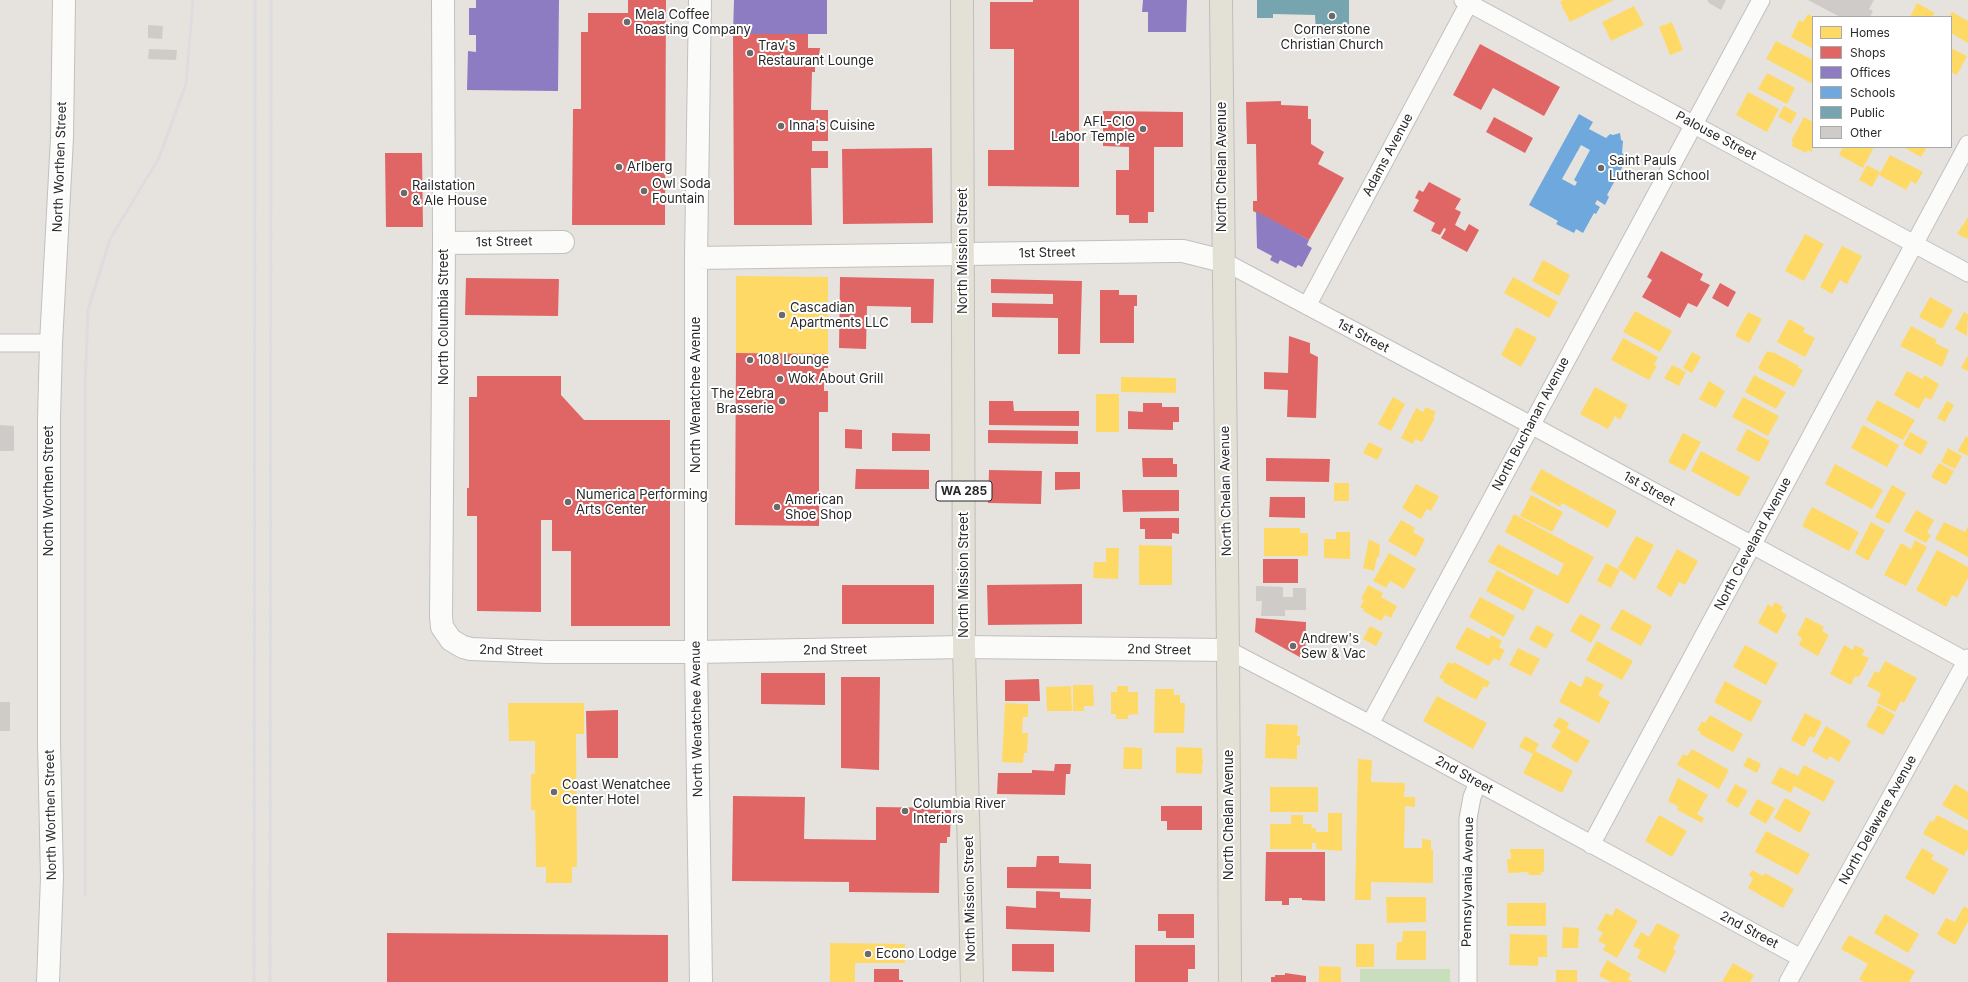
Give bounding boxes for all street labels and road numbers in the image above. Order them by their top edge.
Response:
street label: North Worthen Street [50,101,70,233]
street label: North Chelan Avenue [1214,102,1230,232]
street label: Palouse Street [1673,108,1759,164]
street label: Adams Avenue [1360,111,1416,199]
street label: North Mission Street [955,188,971,314]
street label: 1st Street [475,234,533,250]
street label: 1st Street [1018,245,1076,261]
street label: North Columbia Street [436,249,452,385]
street label: 1st Street [1334,316,1392,356]
street label: North Wenatchee Avenue [688,317,704,473]
street label: North Buchanan Avenue [1489,355,1573,493]
street label: North Worthen Street [41,426,57,556]
street label: North Chelan Avenue [1217,426,1235,556]
street label: 1st Street [1620,468,1678,510]
street label: North Cleveland Avenue [1711,475,1795,613]
road number: WA 285 [936,481,992,501]
street label: North Mission Street [956,512,972,638]
street label: North Wenatchee Avenue [688,641,706,797]
street label: 2nd Street [479,642,543,660]
street label: 2nd Street [803,642,867,658]
street label: 2nd Street [1127,642,1191,658]
street label: North Worthen Street [42,749,60,881]
street label: North Chelan Avenue [1221,750,1237,880]
street label: 2nd Street [1432,753,1496,797]
street label: North Delaware Avenue [1836,753,1920,887]
street label: Pennsylvania Avenue [1459,817,1477,947]
street label: North Mission Street [961,836,979,962]
street label: 2nd Street [1717,908,1781,952]

